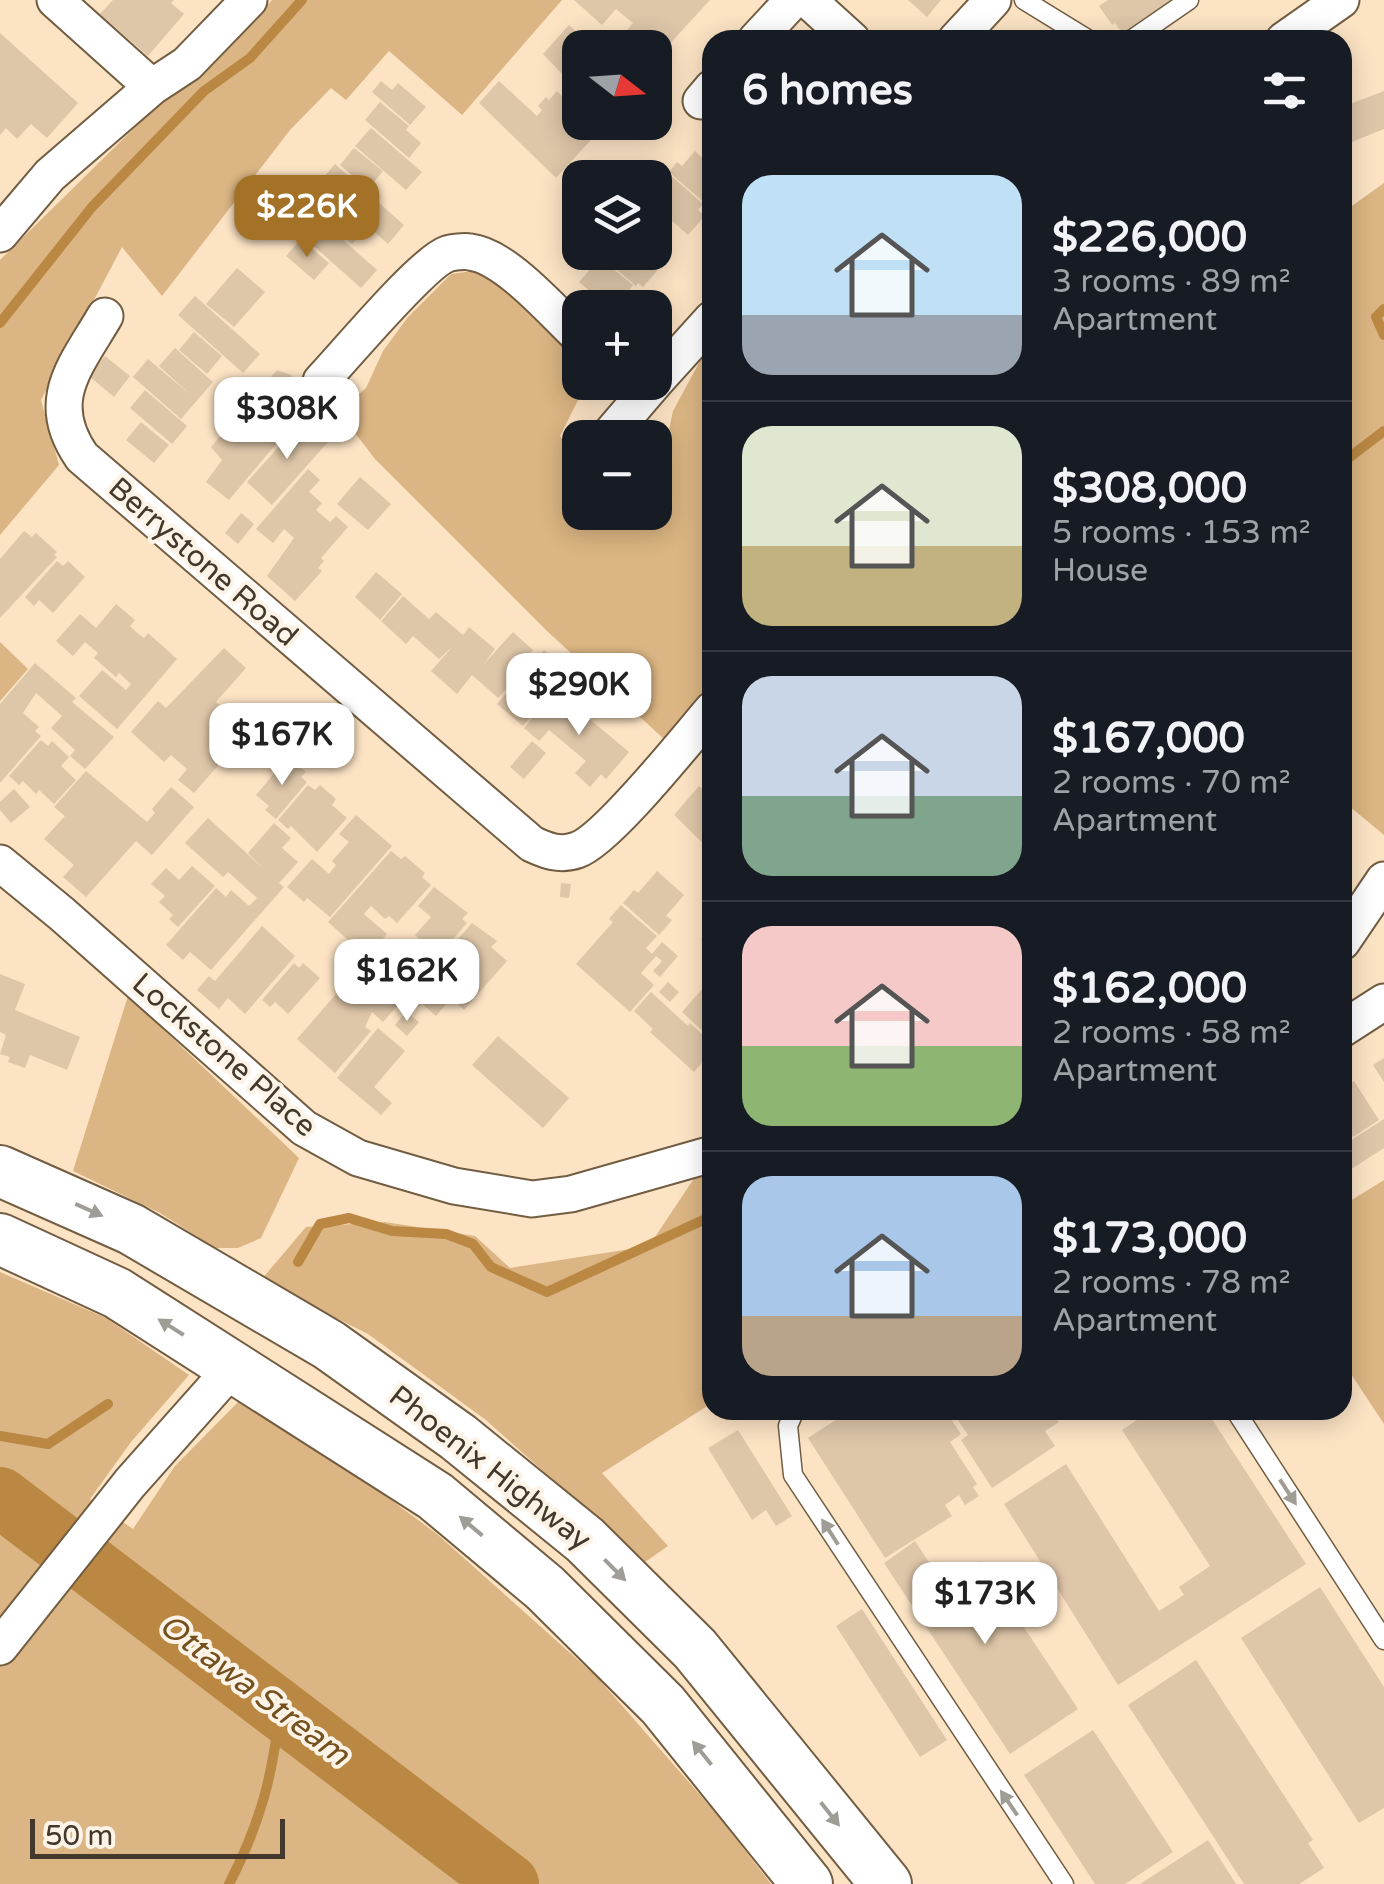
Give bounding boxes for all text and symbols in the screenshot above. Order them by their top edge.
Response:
north arrow [562,30,672,140]
map controls [562,30,672,530]
icon: filters [1257,63,1312,118]
text: 6 homes [742,65,913,116]
button: layers [562,160,672,270]
pin: $226K [237,175,377,260]
text: $226K [256,188,358,226]
text: $226,000 [1052,212,1247,263]
icon: home [822,215,942,335]
text: 3 rooms · 89 m² [1052,263,1291,301]
button: + [562,290,672,400]
text: Apartment [1052,301,1217,339]
pin: $308K [217,377,357,462]
text: $308K [236,390,338,428]
button: − [562,420,672,530]
text: $308,000 [1052,463,1247,514]
icon: home [822,466,942,586]
street label: Berrystone Road [101,470,305,654]
text: 5 rooms · 153 m² [1052,514,1311,552]
text: House [1052,552,1148,590]
pin: $290K [509,653,649,738]
text: $290K [528,666,630,704]
pin: $167K [212,703,352,788]
text: $167,000 [1052,713,1245,764]
text: $167K [231,716,333,754]
icon: home [822,716,942,836]
text: 2 rooms · 70 m² [1052,764,1291,802]
text: Apartment [1052,802,1217,840]
pin: $162K [337,939,477,1024]
text: $162K [356,952,458,990]
text: $162,000 [1052,963,1247,1014]
street label: Lockstone Place [124,965,324,1145]
icon: home [822,966,942,1086]
text: 2 rooms · 58 m² [1052,1014,1291,1052]
text: Apartment [1052,1052,1217,1090]
one-way arrow [75,1202,104,1219]
text: $173,000 [1052,1213,1247,1264]
icon: home [822,1216,942,1336]
text: 2 rooms · 78 m² [1052,1264,1291,1302]
text: Apartment [1052,1302,1217,1340]
one-way arrow [157,1319,185,1336]
street label: Phoenix Highway [382,1378,598,1558]
one-way arrow [1279,1478,1297,1506]
one-way arrow [458,1516,483,1537]
one-way arrow [822,1518,840,1545]
one-way arrow [603,1558,627,1582]
pin: $173K [915,1562,1055,1647]
text: $173K [934,1575,1036,1613]
water label: Ottawa Stream [151,1606,357,1774]
one-way arrow [692,1741,713,1766]
one-way arrow [1000,1790,1019,1817]
one-way arrow [819,1801,840,1826]
scale bar [30,1814,285,1858]
text: 50 m [45,1819,113,1853]

